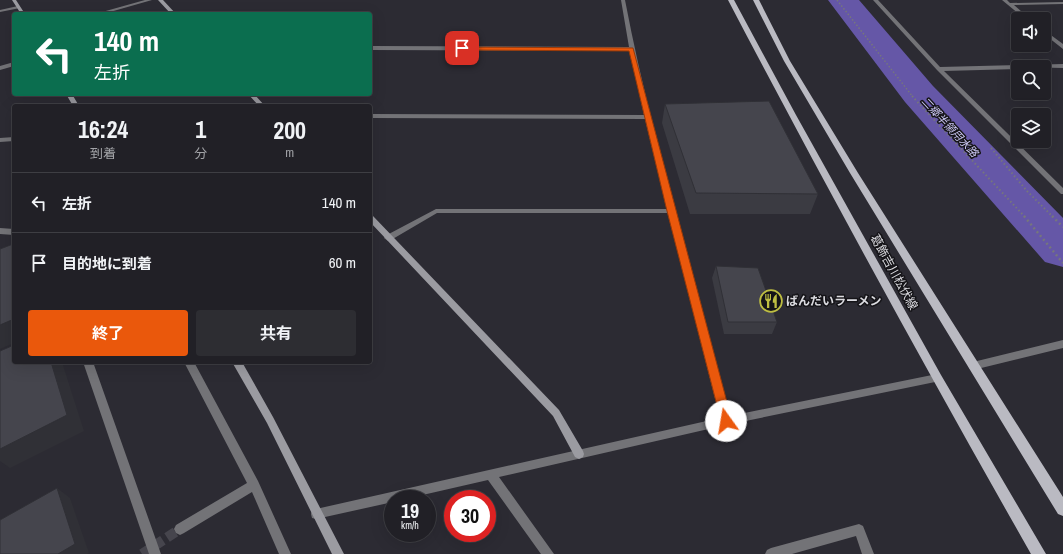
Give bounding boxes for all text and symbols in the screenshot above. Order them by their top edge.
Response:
map controls [1011,12,1051,148]
button: sound [1011,12,1051,52]
text: 140 m [94,22,159,60]
icon: left [28,28,80,80]
pin [445,31,479,65]
icon: arrive [451,37,473,59]
text: 左折 [94,60,130,85]
button: search [1011,60,1051,100]
water label: 二郷半領用水路 [919,94,982,161]
button: layers [1011,108,1051,148]
text: 16:24 [78,113,128,145]
text: 1 [195,113,206,145]
text: 200 [273,114,306,146]
text: m [285,144,294,161]
text: 到着 [90,145,116,162]
text: 分 [194,145,207,162]
icon: left [28,192,50,214]
text: 140 m [322,192,356,213]
text: 左折 [62,193,92,214]
street label: 葛飾吉川松伏線 [867,231,921,313]
icon: arrive [28,252,50,274]
text: 60 m [329,252,356,273]
text: 目的地に到着 [62,253,152,274]
restaurant icon: ばんだいラーメン [758,288,784,314]
place label: ばんだいラーメン [786,293,882,309]
button: 終了 [28,310,188,356]
button: 共有 [196,310,356,356]
position arrow [705,400,747,442]
speed limit sign: 30 [444,490,496,542]
text: 19 [401,497,419,524]
text: km/h [401,519,419,532]

